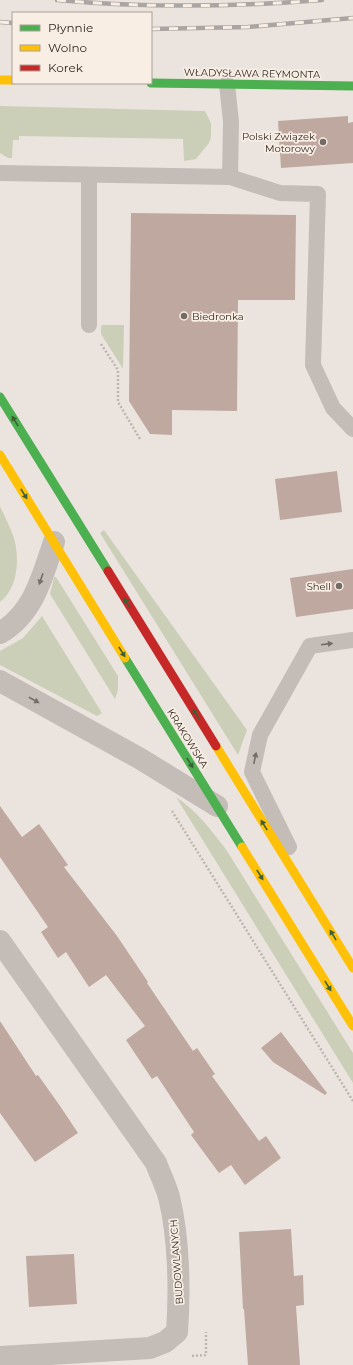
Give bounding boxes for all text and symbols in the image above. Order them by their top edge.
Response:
legend [12,12,152,84]
text: Płynnie [48,20,93,35]
text: Wolno [48,40,87,55]
text: Korek [48,60,84,75]
street label: WŁADYSŁAWA REYMONTA [184,66,321,81]
place label: Polski Związek Motorowy [242,130,316,155]
marker: Polski Związek Motorowy [318,137,328,147]
place label: Biedronka [192,310,244,323]
marker: Biedronka [179,311,189,321]
one-way arrow [11,415,18,427]
one-way arrow [21,488,28,500]
one-way arrow [38,573,44,585]
place label: Shell [307,580,331,593]
marker: Shell [334,581,344,591]
one-way arrow [124,597,131,609]
one-way arrow [321,640,333,647]
one-way arrow [119,646,126,658]
one-way arrow [28,696,40,703]
street label: KRAKOWSKA [164,706,211,771]
one-way arrow [192,708,199,720]
one-way arrow [253,752,259,765]
one-way arrow [187,757,194,769]
one-way arrow [260,819,268,830]
one-way arrow [256,869,263,881]
one-way arrow [329,929,336,941]
one-way arrow [324,981,332,991]
street label: BUDOWLANYCH [167,1219,186,1305]

